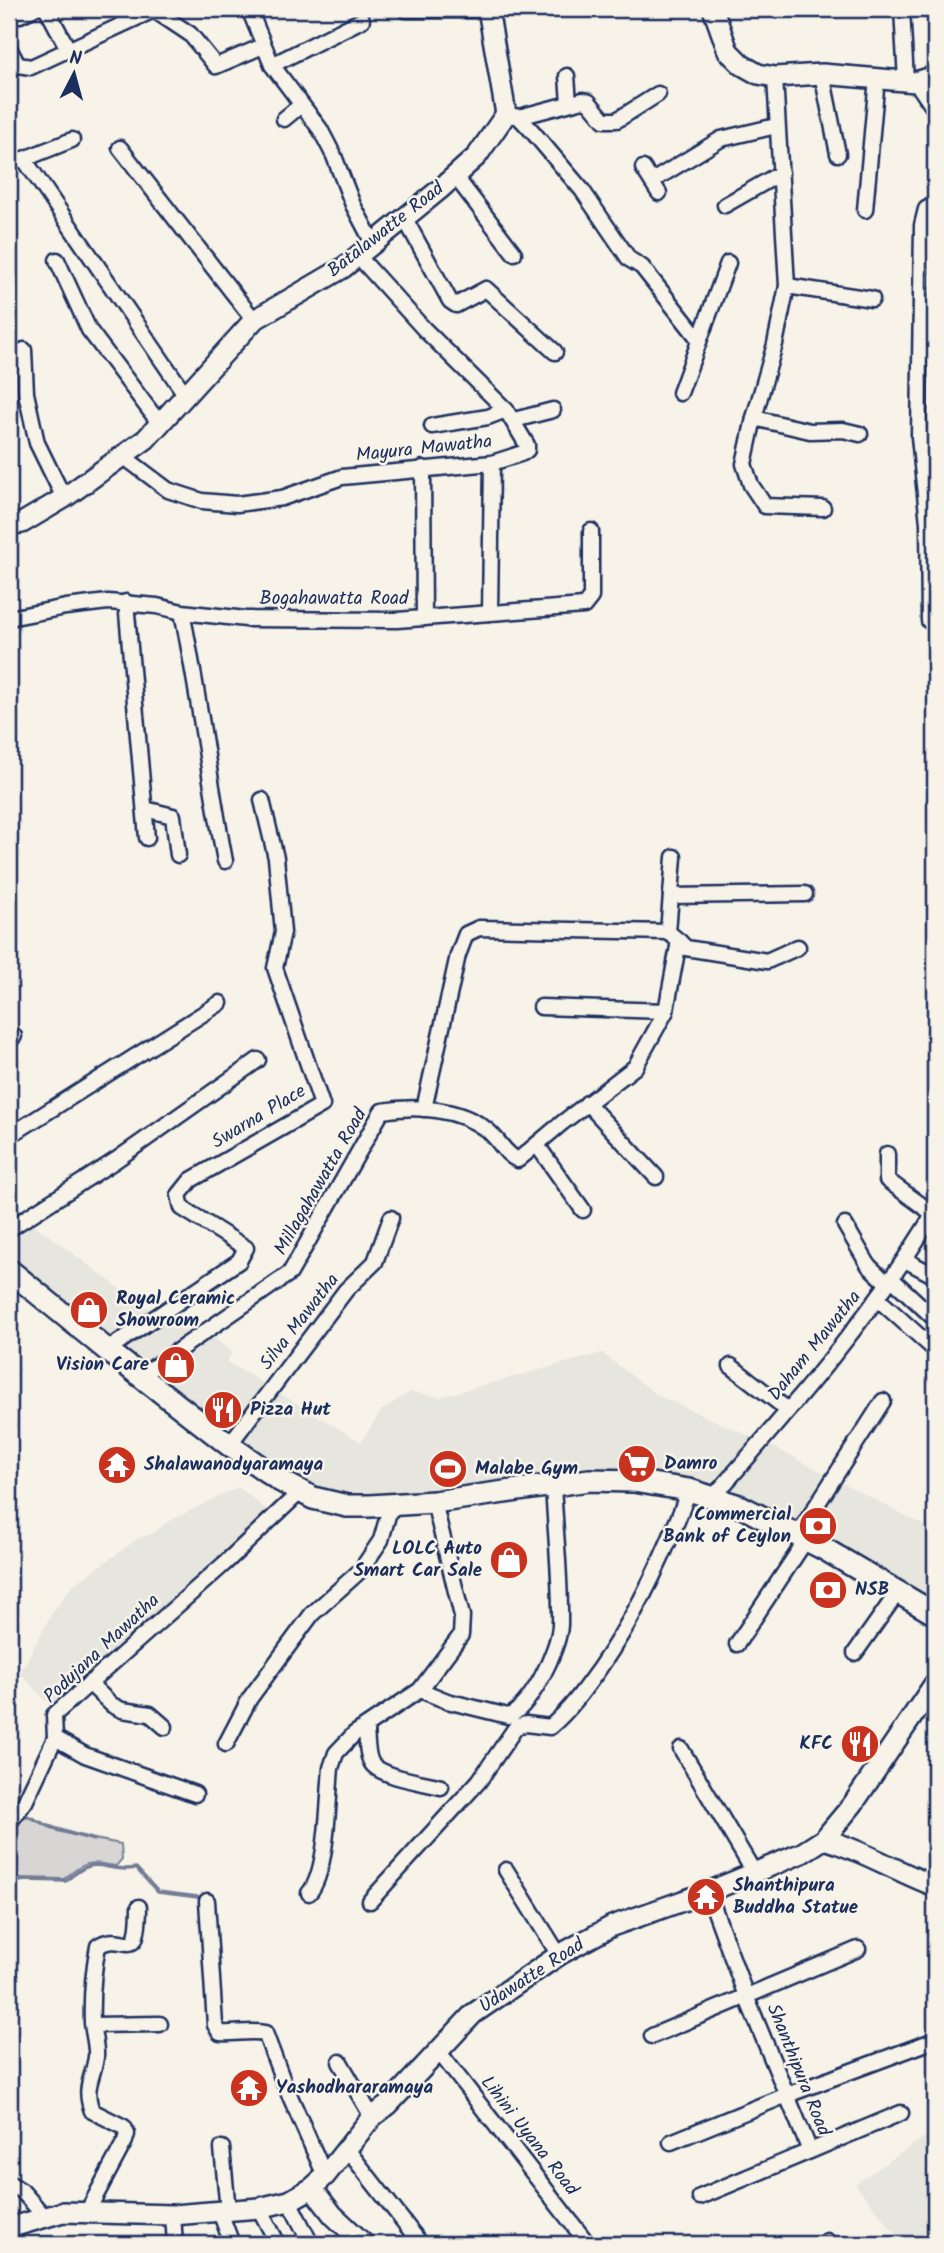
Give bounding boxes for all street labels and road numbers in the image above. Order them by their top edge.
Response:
street label: Batalawatte Road [321,174,451,285]
street label: Mayura Mawatha [354,427,494,471]
street label: Bogahawatta Road [260,584,409,614]
street label: Swarna Place [206,1077,312,1157]
street label: Millagahawatta Road [267,1102,376,1261]
street label: Silva Mawatha [253,1267,347,1377]
street label: Daham Mawatha [761,1284,869,1408]
street label: Podujana Mawatha [37,1587,167,1711]
street label: Udawatte Road [473,1930,591,2021]
street label: Shanthipura Road [758,1999,838,2141]
street label: Lihini Uyana Road [472,2069,586,2203]

